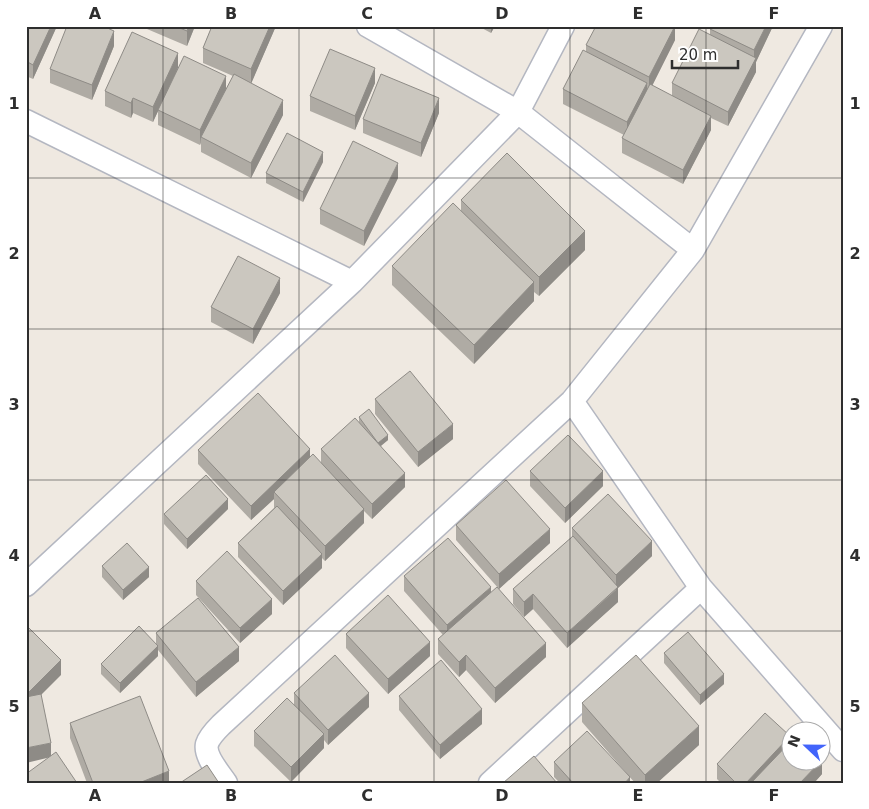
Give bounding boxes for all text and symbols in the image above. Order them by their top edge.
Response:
text: A [89,4,102,23]
text: B [225,4,237,23]
text: C [361,4,373,23]
text: D [495,4,509,23]
text: E [633,4,643,23]
text: F [769,4,779,23]
scale bar [672,38,738,70]
text: 20 m [679,46,717,64]
text: 1 [8,94,20,113]
text: 1 [849,94,861,113]
text: 2 [8,244,20,263]
text: 2 [849,244,861,263]
text: 3 [8,395,20,414]
text: 3 [849,395,861,414]
text: 4 [8,546,20,565]
text: 4 [849,546,861,565]
text: 5 [8,697,20,716]
text: 5 [849,697,861,716]
north arrow [782,722,832,772]
text: N [784,733,804,750]
text: A [89,786,102,805]
text: B [225,786,237,805]
text: C [361,786,373,805]
text: D [495,786,509,805]
text: E [633,786,643,805]
text: F [769,786,779,805]

